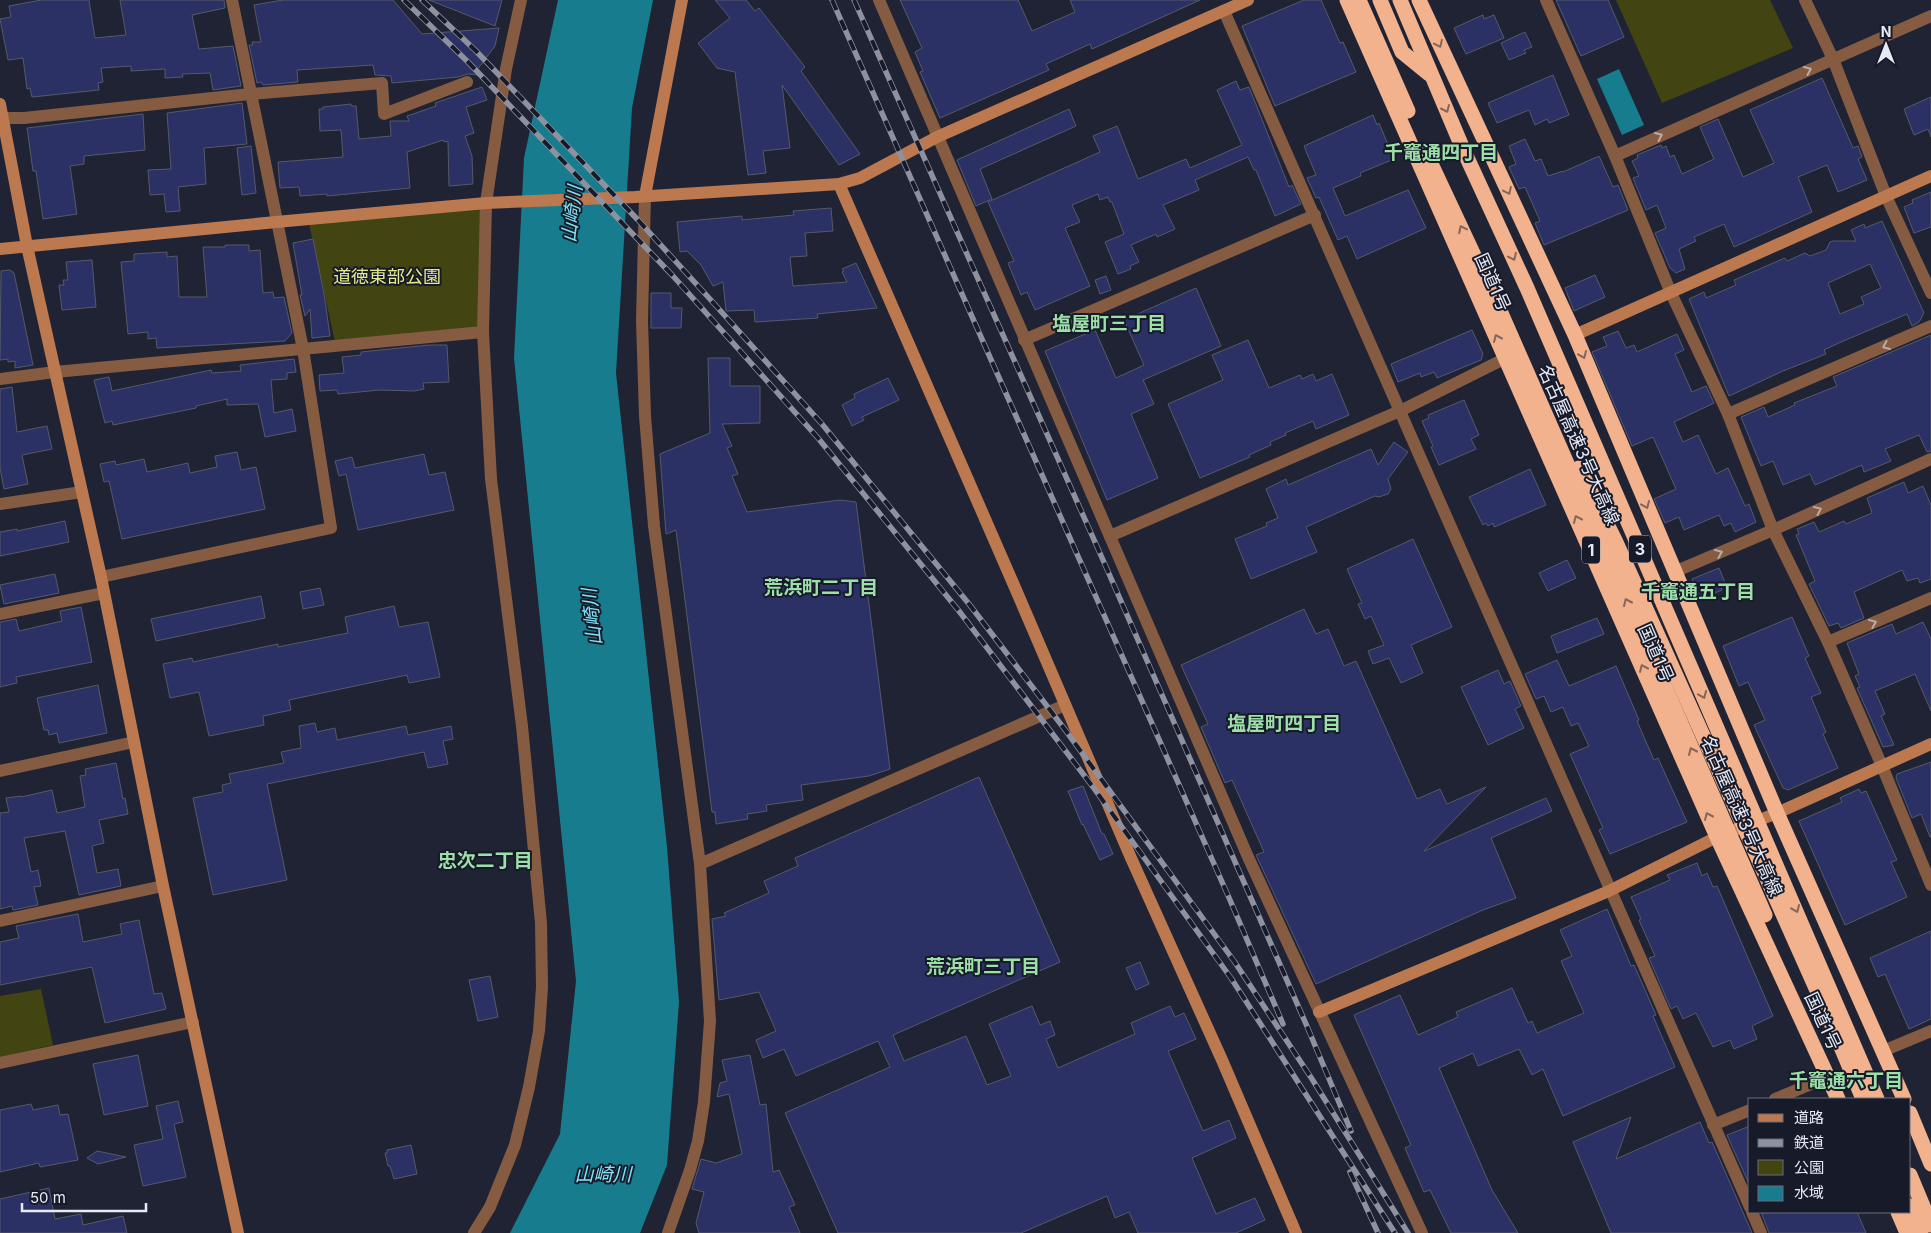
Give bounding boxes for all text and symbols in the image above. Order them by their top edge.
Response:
north arrow [1861,20,1911,70]
text: N [1881,23,1891,40]
one-way arrow [1433,39,1444,48]
one-way arrow [1803,66,1812,77]
one-way arrow [1439,104,1450,113]
one-way arrow [1654,131,1663,142]
district label: 千竈通四丁目 [1384,141,1498,164]
water label: 山崎川 [557,182,587,244]
one-way arrow [1502,186,1512,195]
one-way arrow [1459,226,1469,235]
street label: 国道1号 [1471,250,1515,314]
one-way arrow [1506,252,1517,261]
park label: 道徳東部公園 [333,266,441,287]
district label: 塩屋町三丁目 [1052,312,1166,335]
one-way arrow [1493,334,1503,343]
one-way arrow [1882,339,1891,350]
one-way arrow [1577,350,1588,359]
street label: 名古屋高速3号大高線 [1534,362,1624,528]
one-way arrow [1639,500,1650,509]
one-way arrow [1813,506,1822,517]
one-way arrow [1572,515,1583,524]
road number: 1 [1582,536,1600,564]
road number: 3 [1629,536,1651,562]
one-way arrow [1714,549,1723,559]
district label: 荒浜町二丁目 [764,576,878,599]
district label: 千竈通五丁目 [1641,580,1755,603]
water label: 山崎川 [577,585,606,647]
one-way arrow [1623,598,1634,607]
one-way arrow [1868,618,1877,629]
street label: 国道1号 [1634,621,1678,685]
one-way arrow [1638,664,1649,673]
one-way arrow [1697,690,1708,699]
district label: 塩屋町四丁目 [1227,712,1341,735]
street label: 名古屋高速3号大高線 [1697,733,1787,899]
one-way arrow [1688,747,1699,756]
one-way arrow [1704,812,1715,821]
district label: 忠次二丁目 [437,849,533,872]
one-way arrow [1789,904,1800,913]
district label: 荒浜町三丁目 [926,955,1040,978]
street label: 国道1号 [1801,989,1845,1053]
district label: 千竈通六丁目 [1789,1069,1903,1092]
legend [1748,1098,1911,1213]
text: 道路 [1794,1108,1824,1127]
text: 鉄道 [1794,1133,1824,1152]
text: 公園 [1794,1158,1824,1177]
water label: 山崎川 [574,1163,633,1186]
scale bar [22,1180,146,1212]
text: 水域 [1794,1183,1824,1202]
text: 50 m [30,1188,66,1207]

